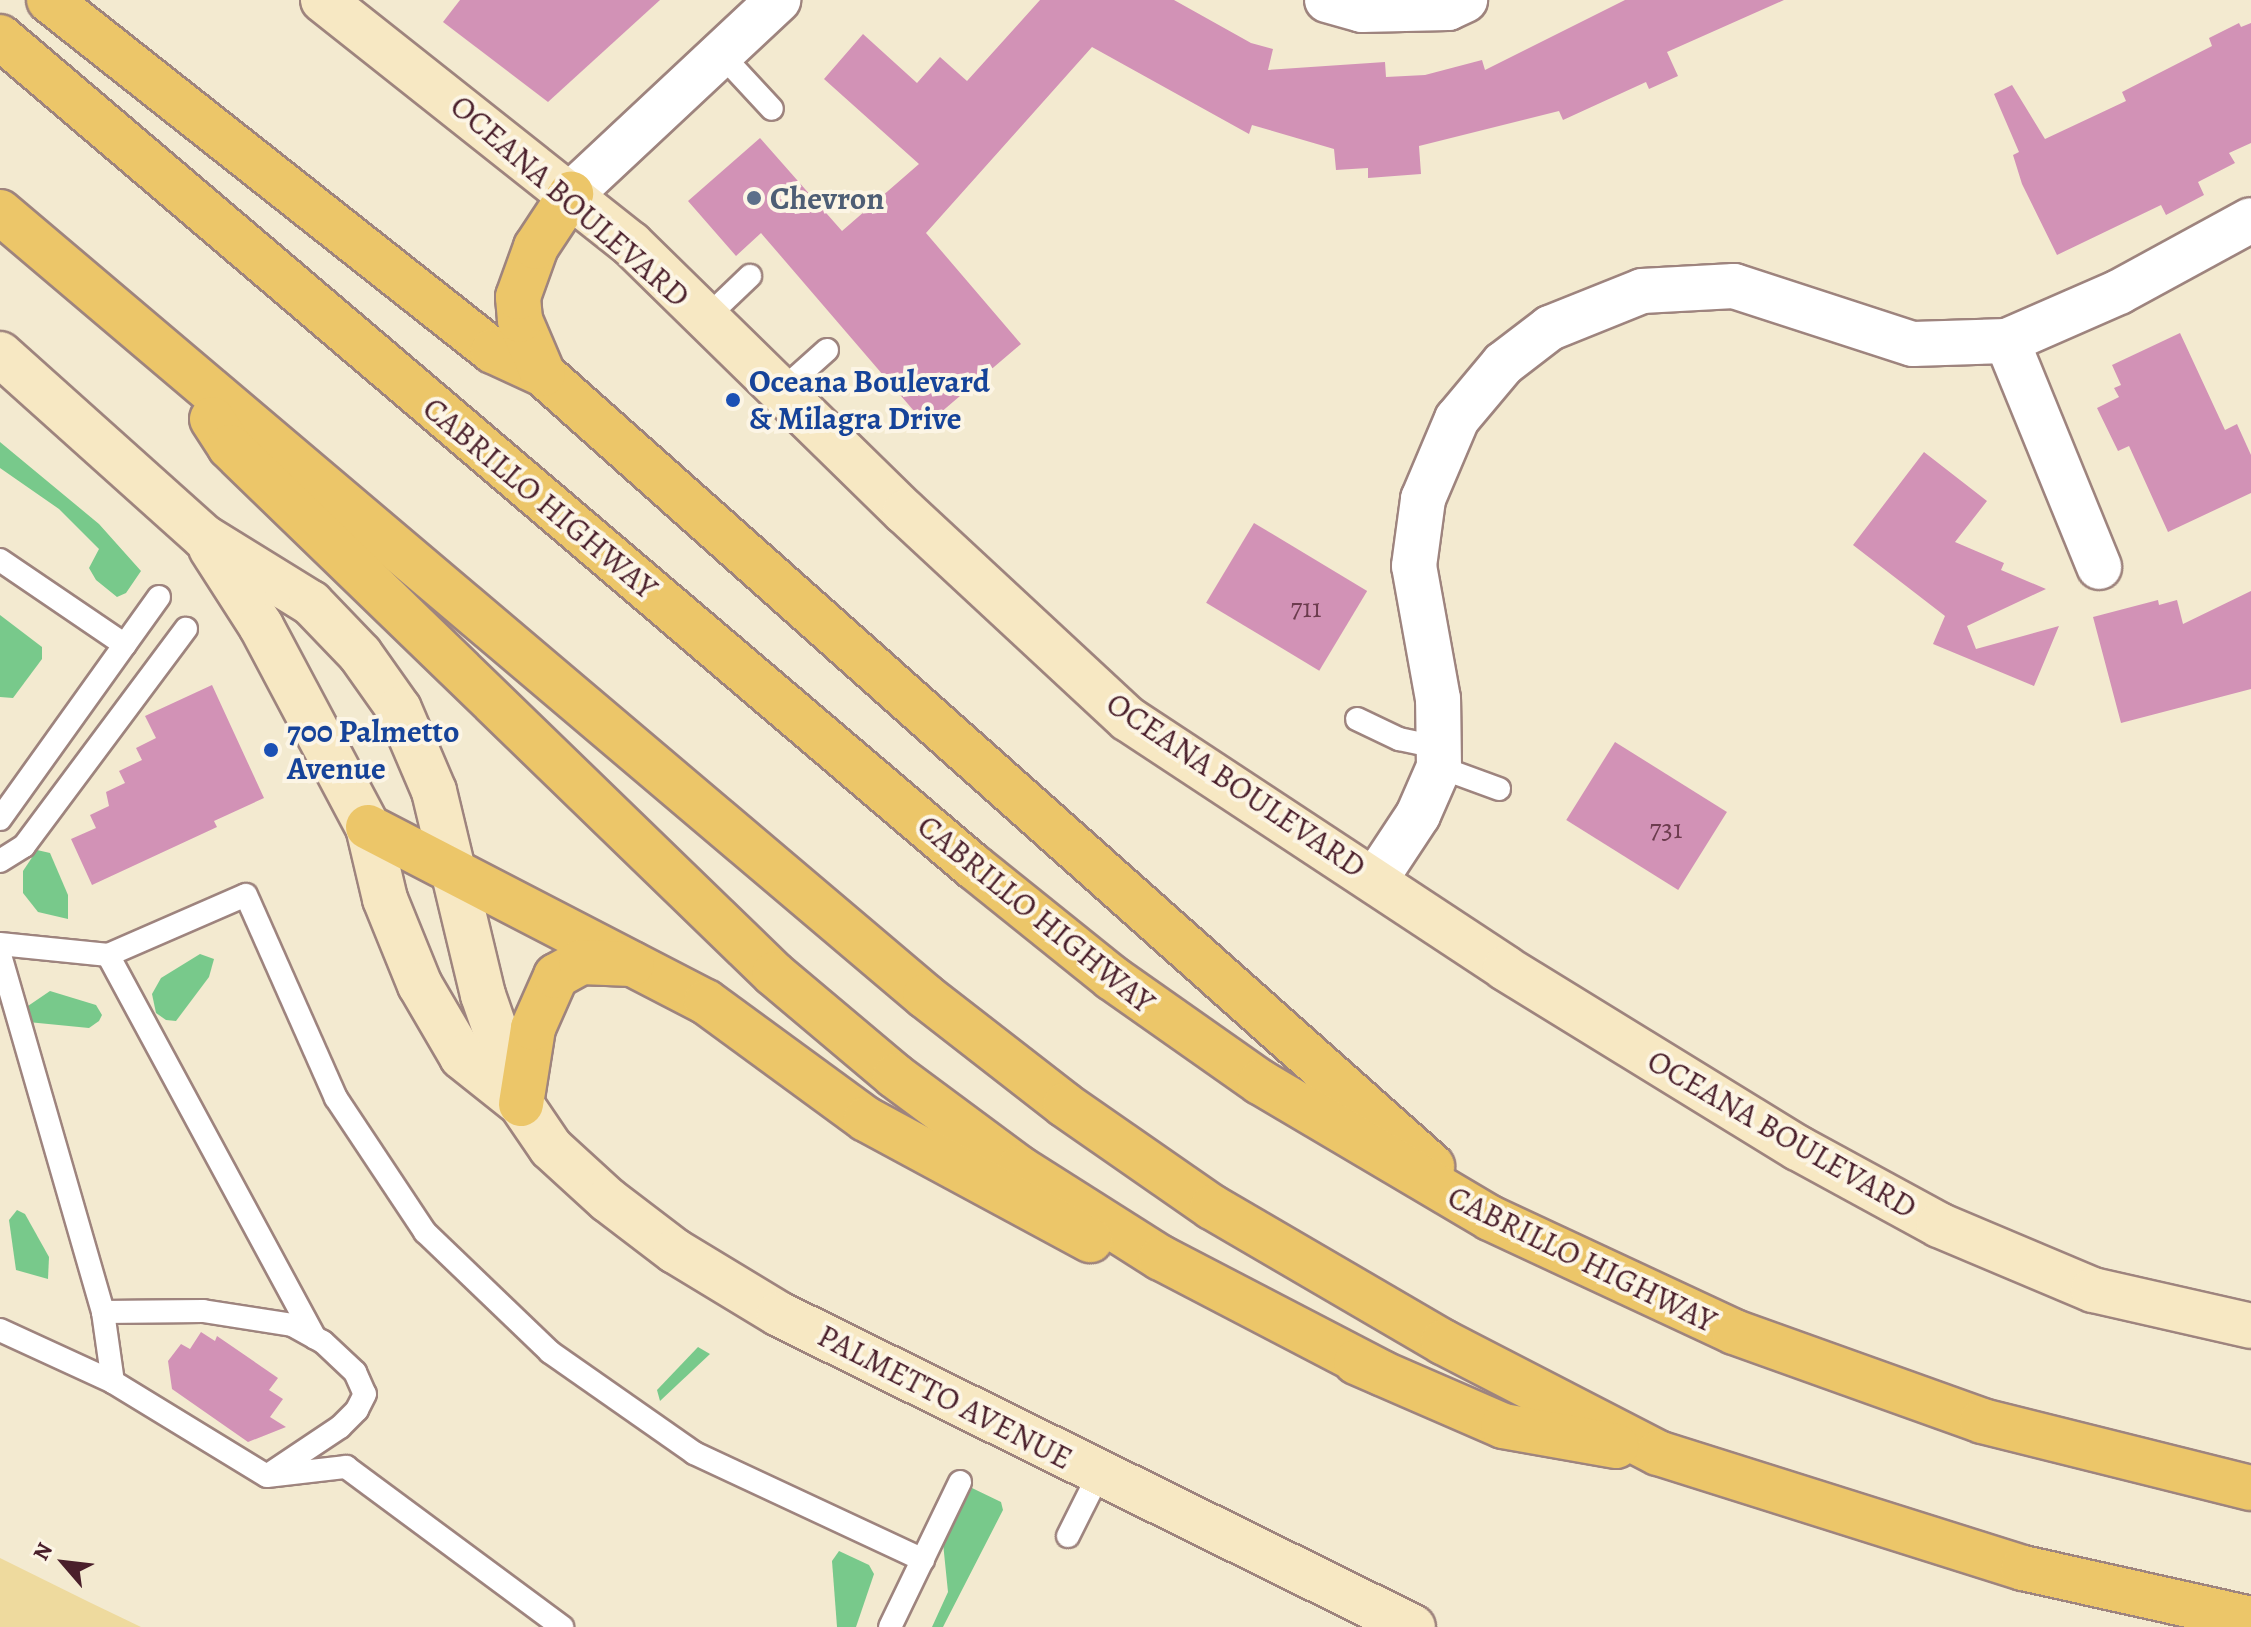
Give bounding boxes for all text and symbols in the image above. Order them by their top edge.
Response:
street label: OCEANA BOULEVARD [443,87,697,315]
place label: Chevron [770,179,884,217]
marker: Chevron [745,189,763,207]
place label: Oceana Boulevard & Milagra Drive [749,363,990,438]
street label: CABRILLO HIGHWAY [415,389,665,607]
marker: Oceana Boulevard & Milagra Drive [724,391,742,409]
house number: 711 [1291,591,1321,625]
street label: OCEANA BOULEVARD [1099,684,1373,886]
place label: 700 Palmetto Avenue [287,713,459,788]
marker: 700 Palmetto Avenue [262,741,280,759]
street label: CABRILLO HIGHWAY [910,807,1162,1021]
house number: 731 [1650,812,1682,846]
street label: OCEANA BOULEVARD [1641,1041,1923,1227]
street label: CABRILLO HIGHWAY [1442,1177,1722,1341]
street label: PALMETTO AVENUE [811,1316,1079,1478]
north arrow [24,1523,104,1603]
text: N [26,1538,60,1566]

